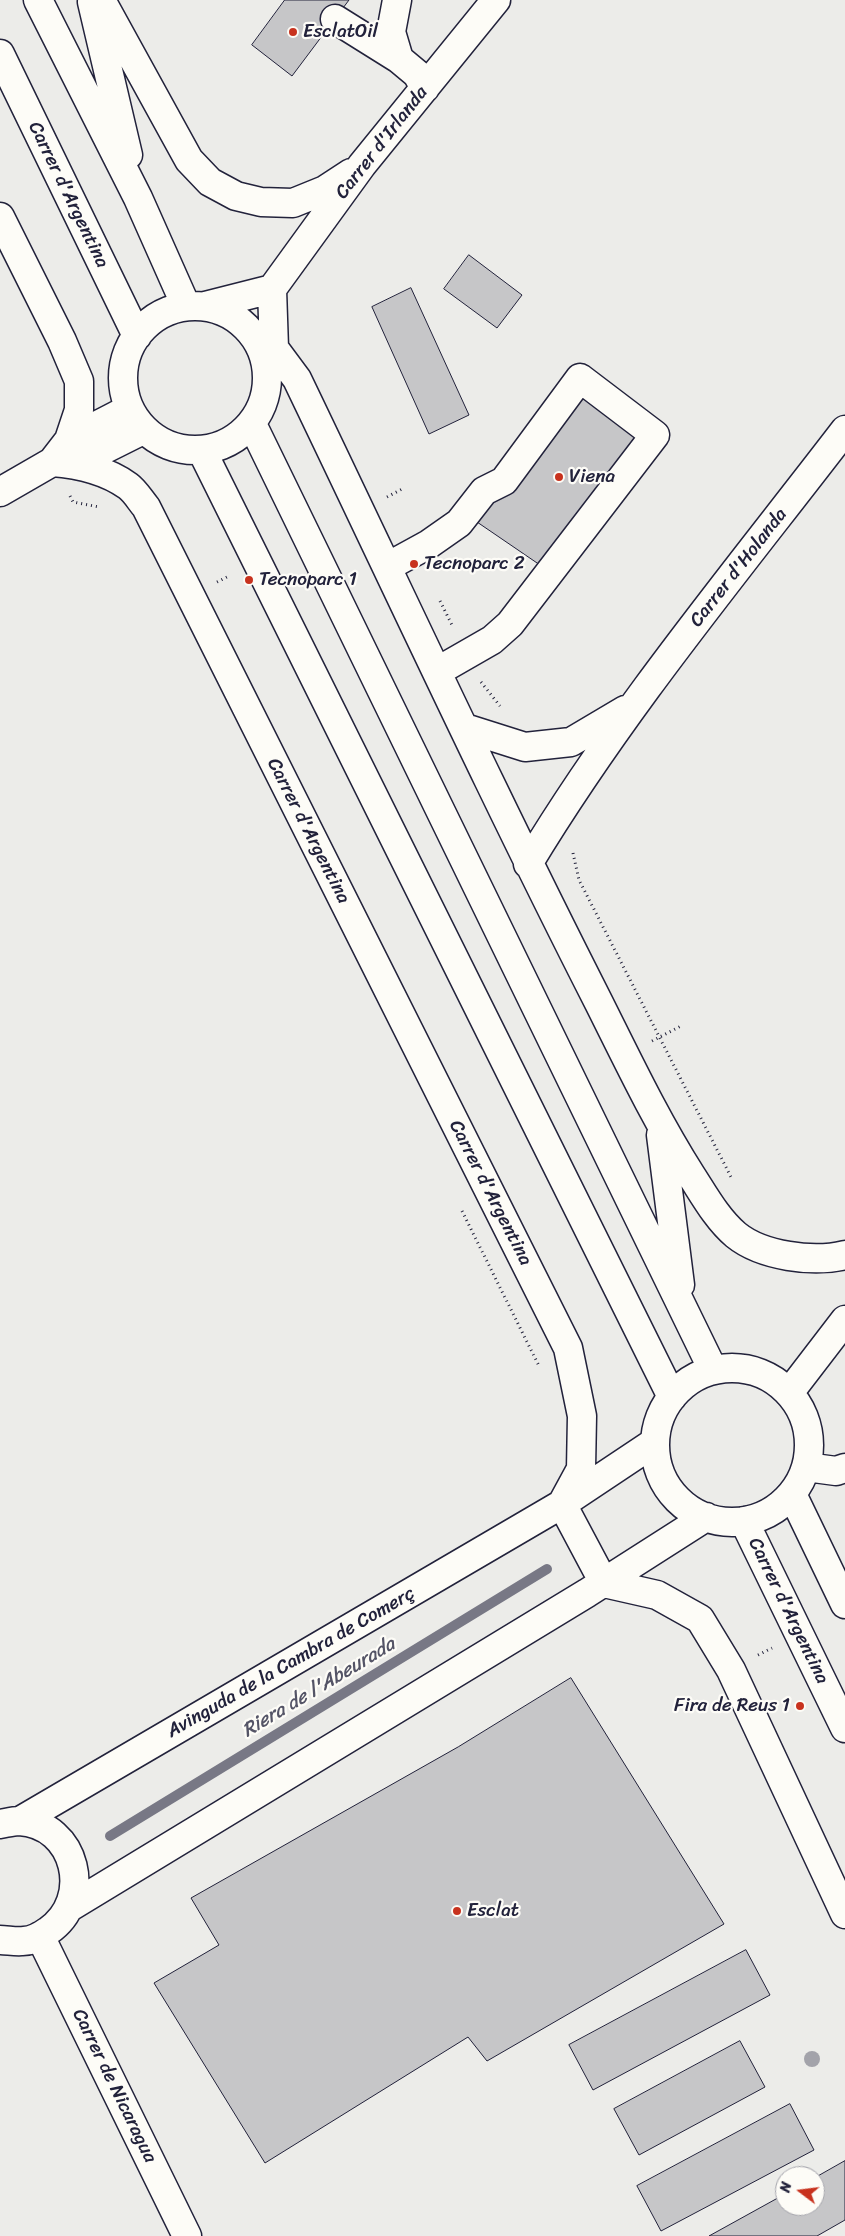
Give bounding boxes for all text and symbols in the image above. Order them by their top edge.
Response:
place label: EsclatOil [303,21,378,43]
marker: EsclatOil [287,26,299,38]
street label: Carrer d'Irlanda [331,82,433,204]
street label: Carrer d'Argentina [23,118,113,272]
place label: Viena [569,466,615,488]
marker: Viena [553,471,565,483]
street label: Carrer d'Holanda [686,504,792,632]
place label: Tecnoparc 2 [424,553,525,575]
marker: Tecnoparc 2 [408,558,420,570]
place label: Tecnoparc 1 [259,569,357,591]
marker: Tecnoparc 1 [243,574,255,586]
street label: Carrer d'Argentina [262,755,354,907]
street label: Carrer d'Argentina [444,1117,536,1269]
street label: Carrer d'Argentina [743,1534,833,1688]
street label: Avinguda de la Cambra de Comerç [163,1583,419,1743]
water label: Riera de l'Abeurada [238,1633,400,1743]
place label: Fira de Reus 1 [674,1695,790,1717]
marker: Fira de Reus 1 [794,1700,806,1712]
place label: Esclat [467,1900,519,1922]
marker: Esclat [451,1905,463,1917]
street label: Carrer de Nicaragua [67,2005,161,2167]
north arrow [775,2166,825,2216]
text: N [773,2179,799,2195]

